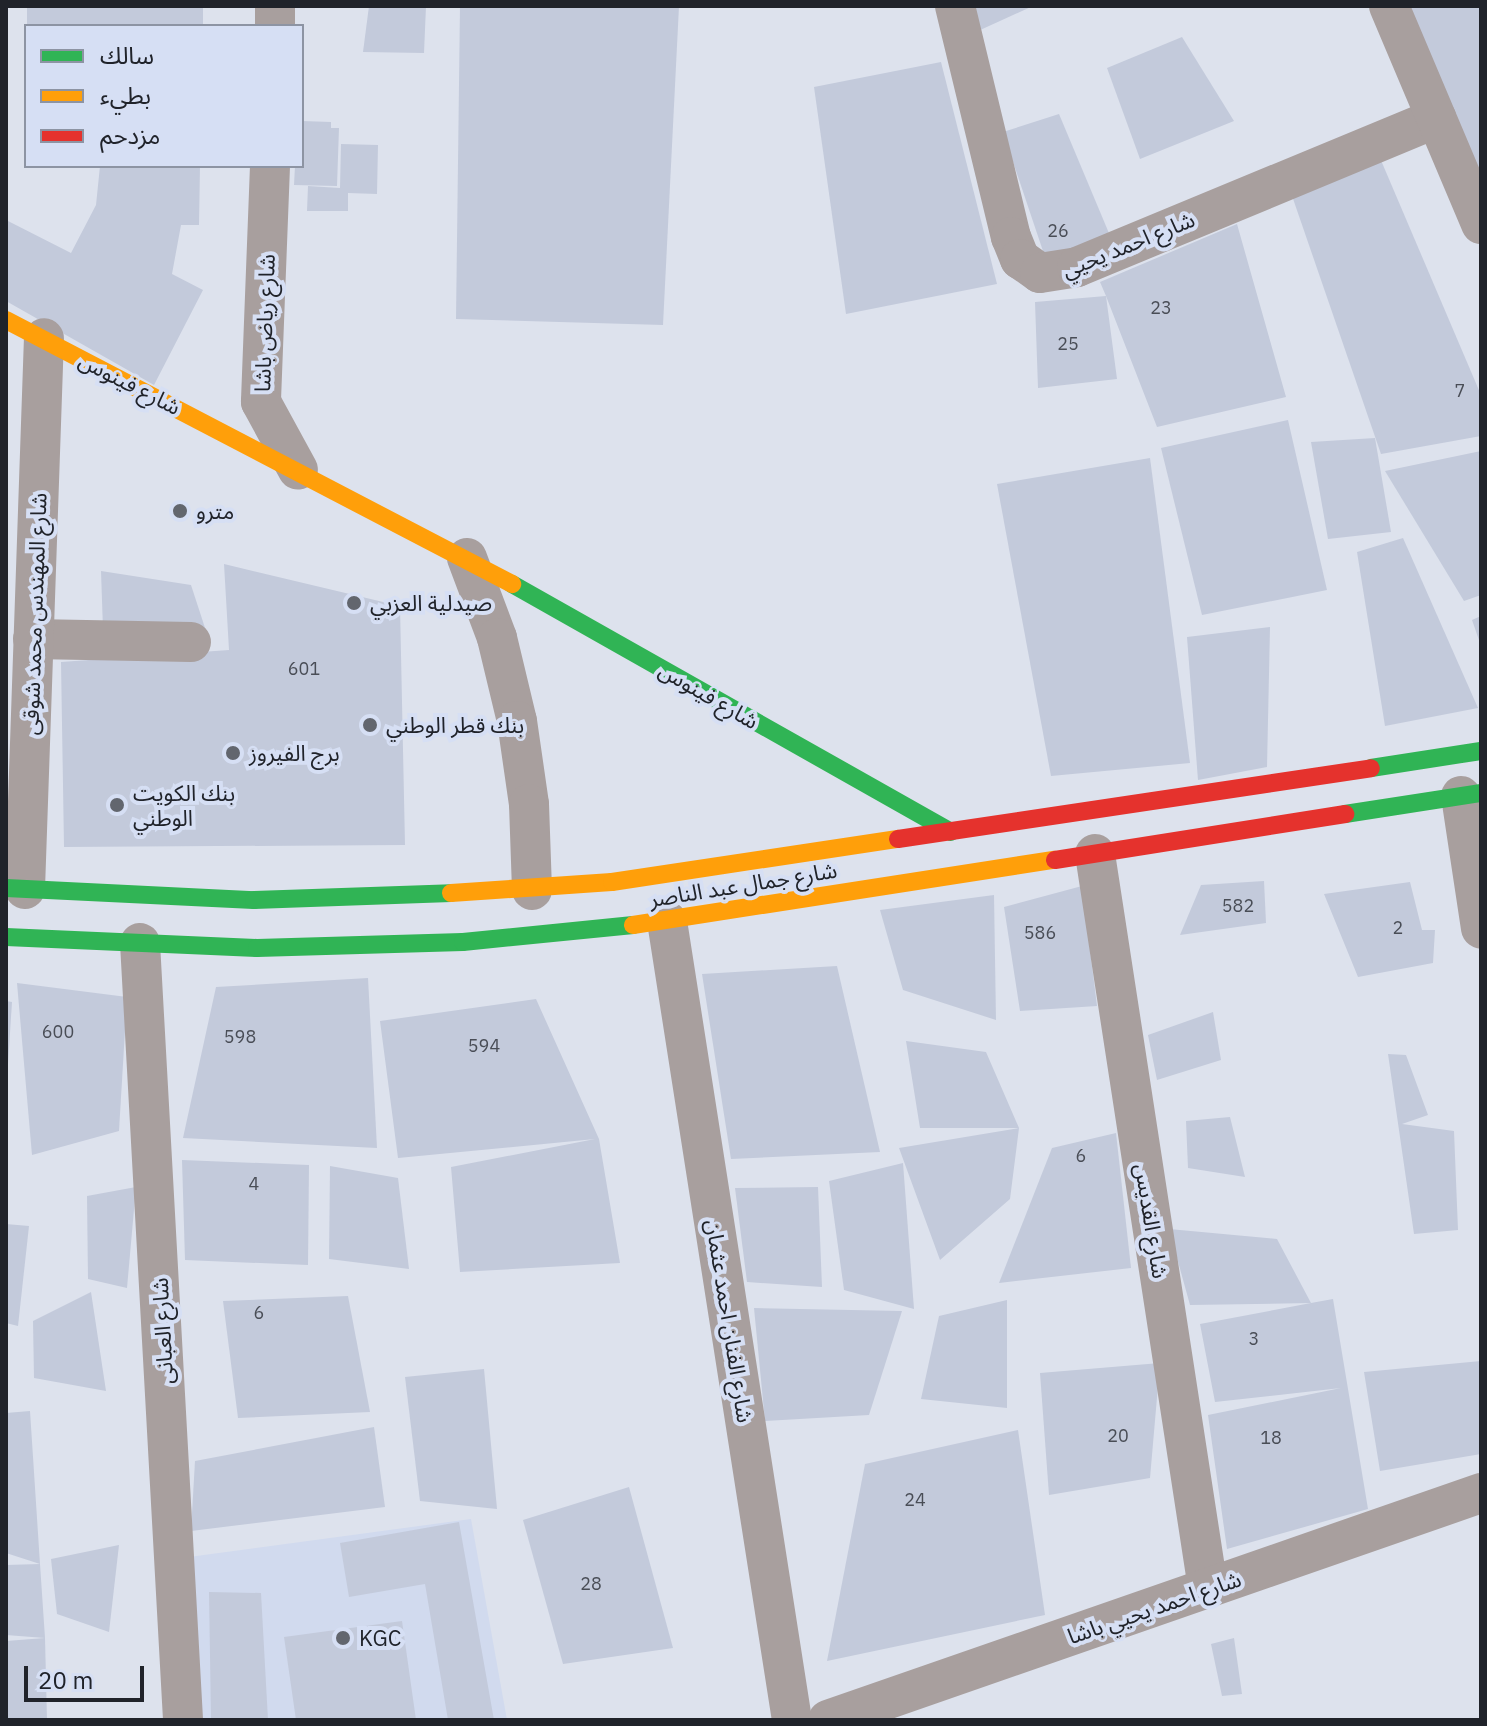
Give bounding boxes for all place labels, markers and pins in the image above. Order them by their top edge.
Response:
place label: مترو [196,498,234,524]
marker: مترو [171,502,189,520]
place label: صيدلية العزبي [370,590,492,616]
marker: صيدلية العزبي [345,594,363,612]
place label: بنك قطر الوطني [386,712,524,738]
marker: بنك قطر الوطني [361,716,379,734]
place label: برج الفيروز [249,740,340,766]
marker: برج الفيروز [224,744,242,762]
place label: بنك الكويت الوطني [133,779,235,830]
marker: بنك الكويت الوطني [108,796,126,814]
place label: KGC [359,1625,401,1651]
marker: KGC [334,1629,352,1647]

